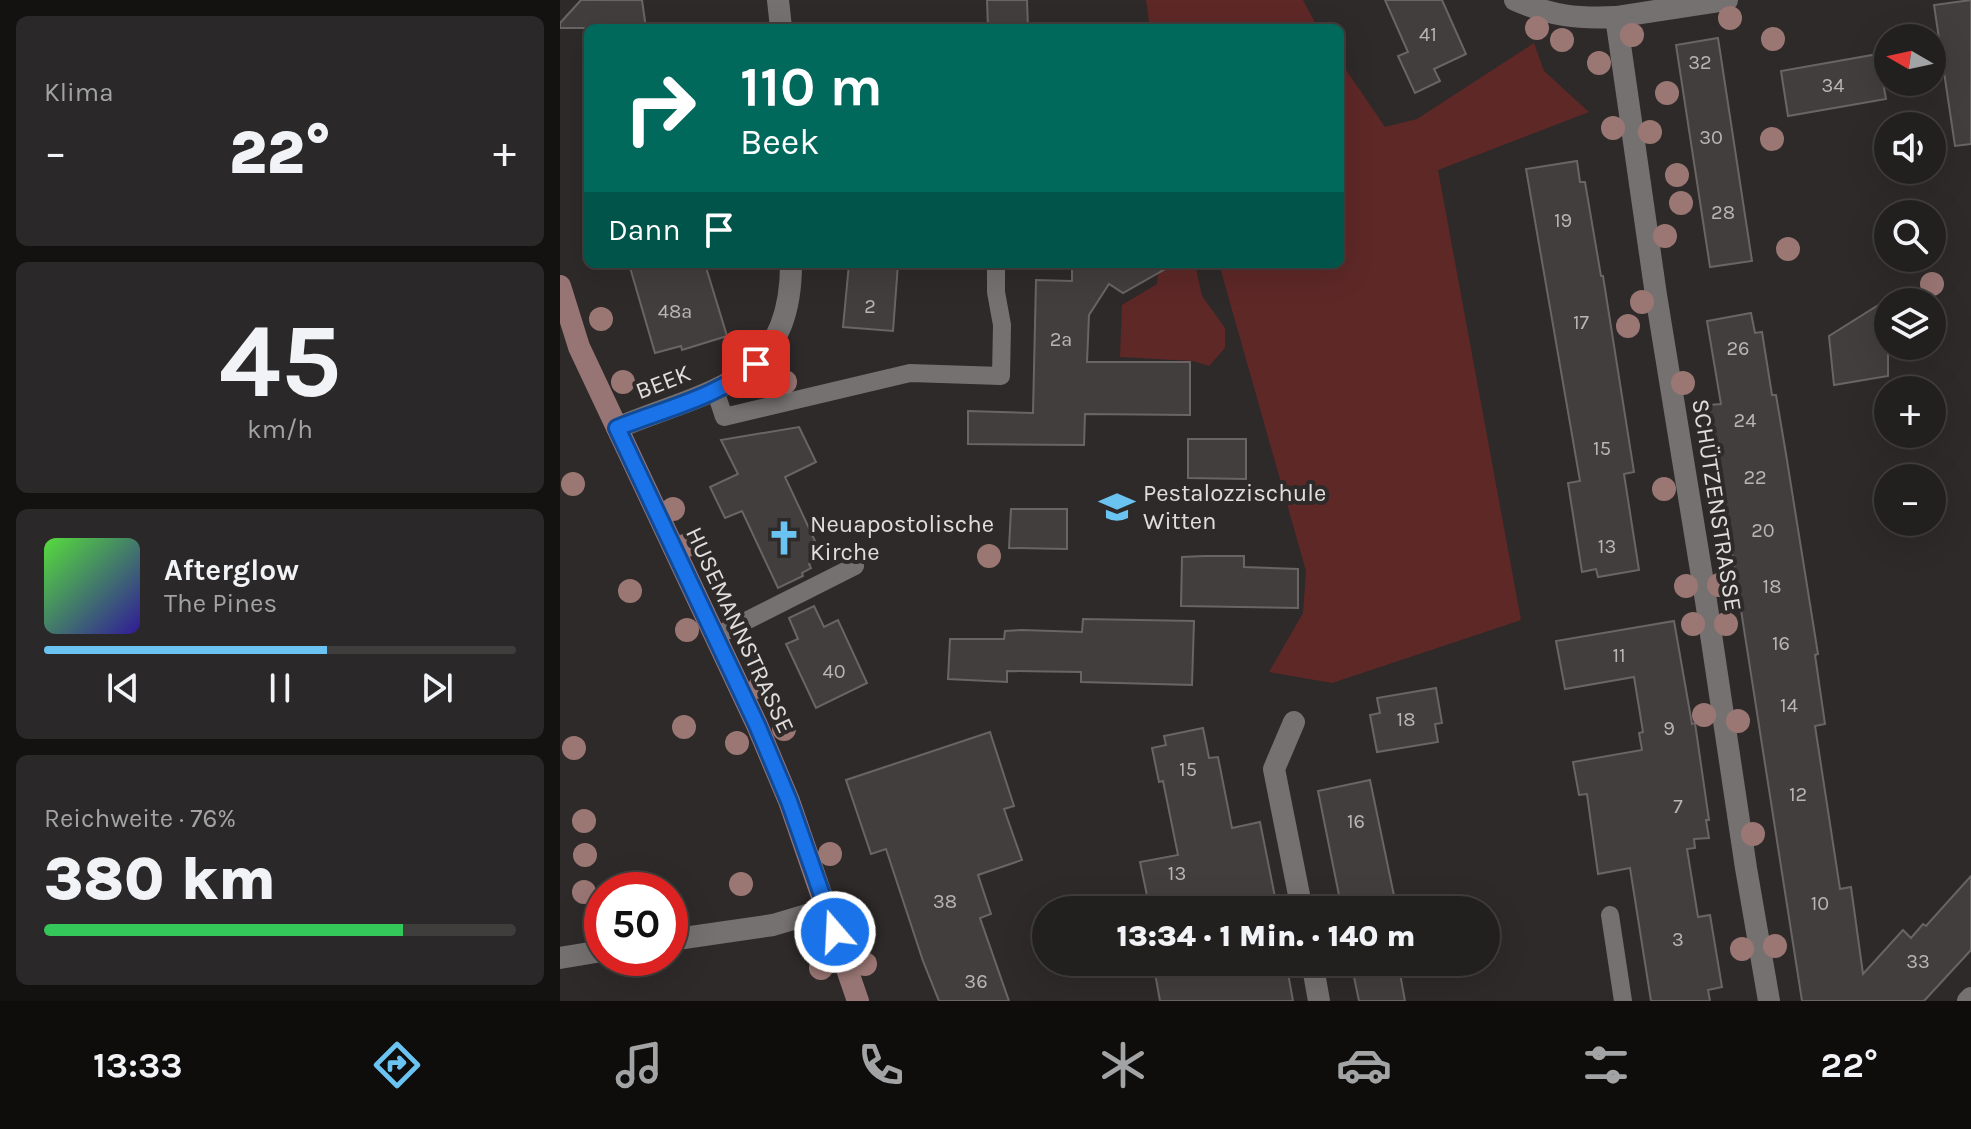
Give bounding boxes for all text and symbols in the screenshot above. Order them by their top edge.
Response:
house number: 41 [1419,23,1437,46]
north arrow [1874,24,1946,96]
map controls [1874,24,1946,536]
house number: 32 [1688,51,1712,74]
text: 110 m [740,54,883,119]
icon: right [608,56,712,160]
house number: 34 [1822,74,1844,97]
text: Klima [44,77,113,108]
button: sound [1874,112,1946,184]
text: 22° [229,118,331,188]
text: Beek [740,121,820,163]
house number: 30 [1699,126,1723,149]
text: − [44,127,67,178]
text: + [493,127,516,178]
button: search [1874,200,1946,272]
house number: 28 [1711,201,1735,224]
icon: arrive [697,208,741,252]
house number: 19 [1554,209,1572,232]
text: Dann [608,212,681,248]
button: layers [1874,288,1946,360]
house number: 2 [864,295,876,318]
house number: 48a [658,300,692,323]
text: 45 [219,301,341,422]
house number: 17 [1573,311,1590,334]
house number: 2a [1050,328,1072,351]
pin [722,330,790,398]
house number: 26 [1726,337,1750,360]
icon: arrive [734,342,778,386]
street label: BEEK [632,359,695,405]
button: + [1874,376,1946,448]
street label: SCHÜTZENSTRASSE [1686,397,1748,613]
house number: 24 [1734,409,1756,432]
text: km/h [247,414,313,445]
house number: 15 [1593,437,1611,460]
button: − [1874,464,1946,536]
house number: 22 [1743,466,1767,489]
place label: Pestalozzischule Witten [1143,479,1326,535]
school or university icon: Pestalozzischule Witten [1098,488,1136,526]
place label: Neuapostolische Kirche [810,510,994,566]
church icon: Neuapostolische Kirche [765,519,803,557]
house number: 20 [1751,519,1775,542]
street label: HUSEMANNSTRASSE [680,522,800,738]
house number: 13 [1598,535,1616,558]
text: Afterglow [164,552,299,588]
house number: 18 [1763,575,1781,598]
text: The Pines [164,588,277,619]
house number: 16 [1772,632,1790,655]
house number: 11 [1612,644,1626,667]
house number: 40 [822,660,846,683]
icon: previous [101,666,145,710]
icon: pause [258,666,302,710]
icon: next [415,666,459,710]
house number: 14 [1780,694,1798,717]
house number: 18 [1397,708,1415,731]
house number: 9 [1663,717,1675,740]
house number: 15 [1179,758,1197,781]
house number: 12 [1789,783,1807,806]
house number: 7 [1673,795,1683,818]
text: Reichweite · 76% [44,803,236,834]
house number: 16 [1347,810,1365,833]
text: 380 km [44,844,276,914]
house number: 13 [1168,862,1186,885]
speed limit sign: 50 [584,872,688,976]
position arrow [793,890,877,974]
house number: 38 [933,890,957,913]
house number: 10 [1811,892,1829,915]
text: 13:34 · 1 Min. · 140 m [1117,918,1415,954]
house number: 3 [1672,928,1684,951]
house number: 33 [1906,950,1930,973]
house number: 36 [964,970,988,993]
icon: directions [369,1037,425,1093]
icon: music [611,1037,667,1093]
icon: phone [853,1037,909,1093]
icon: climate [1095,1037,1151,1093]
icon: car [1336,1037,1392,1093]
icon: filters [1578,1037,1634,1093]
text: 13:33 [93,1044,183,1086]
text: 22° [1820,1044,1878,1086]

